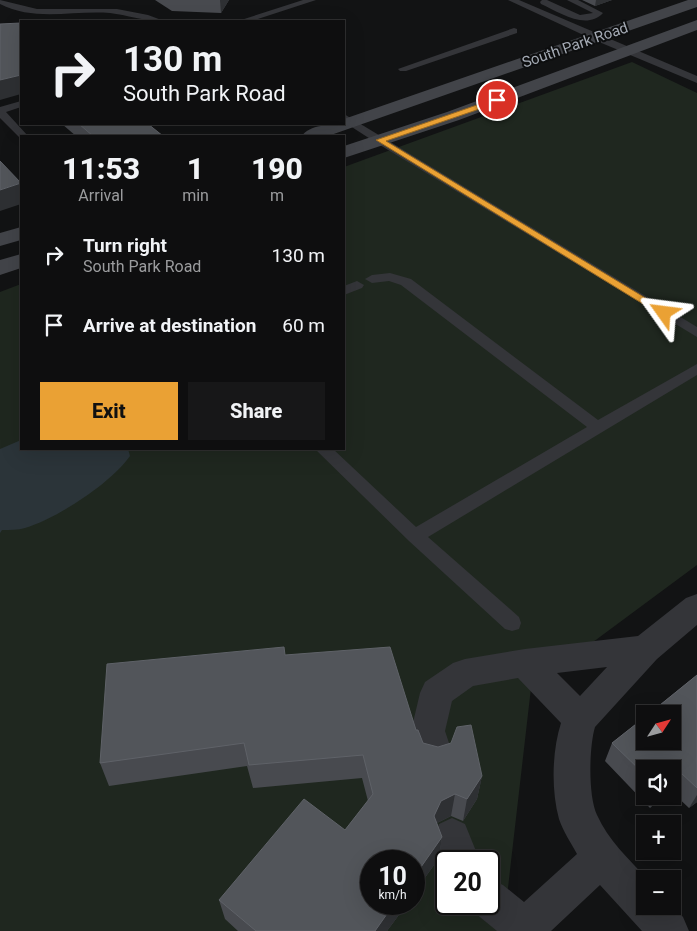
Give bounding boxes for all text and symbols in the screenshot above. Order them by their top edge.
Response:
street label: South Park Road [520,18,630,72]
text: 130 m [123,39,222,80]
icon: right [40,40,105,105]
pin [476,79,518,121]
text: South Park Road [123,81,286,106]
icon: arrive [483,86,511,114]
text: 11:53 [62,151,140,186]
text: 1 [187,151,204,186]
text: 190 [251,151,303,186]
text: Arrival [78,186,124,205]
text: min [182,186,209,205]
text: m [270,186,284,205]
text: Turn right [83,234,167,257]
icon: right [40,241,68,269]
text: 130 m [272,244,325,267]
text: South Park Road [83,257,201,276]
position arrow [637,286,689,338]
icon: arrive [40,311,68,339]
text: Arrive at destination [83,314,256,337]
text: 60 m [282,314,325,337]
button: Exit [40,382,178,440]
button: Share [188,382,325,440]
north arrow [636,705,681,750]
map controls [636,705,681,915]
button: sound [636,760,681,805]
button: + [636,815,681,860]
speed limit sign: 20 [435,850,500,915]
text: 10 [378,862,407,891]
button: − [636,870,681,915]
text: km/h [378,888,407,902]

